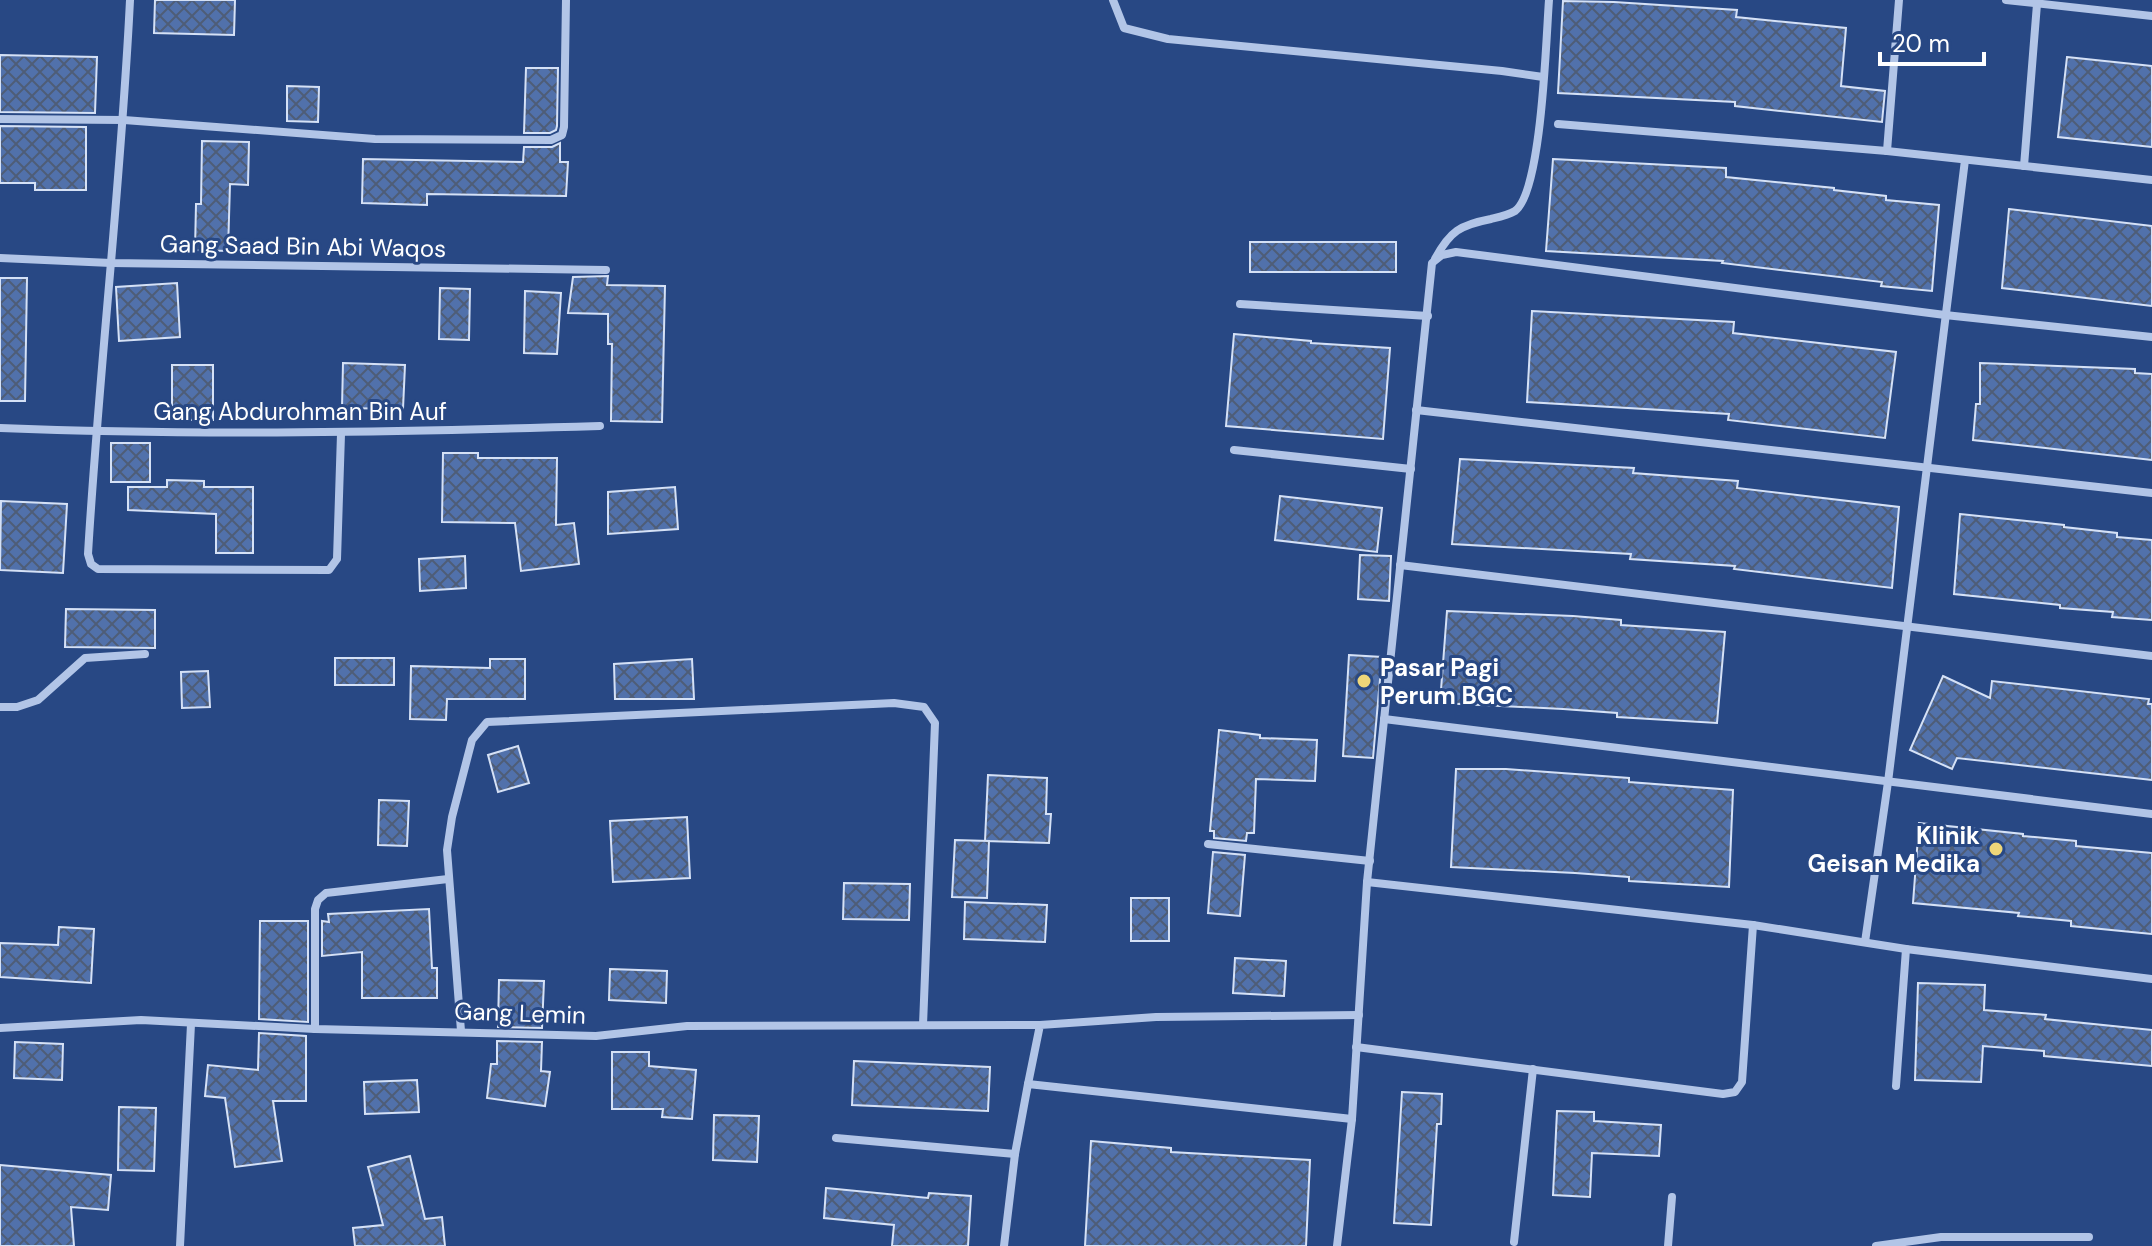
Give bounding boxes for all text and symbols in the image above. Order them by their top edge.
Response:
scale bar [1880,16,1984,66]
text: 20 m [1892,28,1950,59]
street label: Gang Saad Bin Abi Waqos [160,228,446,264]
street label: Gang Abdurohman Bin Auf [153,396,447,427]
place label: Pasar Pagi Perum BGC [1380,652,1513,711]
marker: Pasar Pagi Perum BGC [1355,672,1373,690]
place label: Klinik Geisan Medika [1808,820,1980,879]
marker: Klinik Geisan Medika [1987,840,2005,858]
street label: Gang Lemin [454,995,586,1031]

